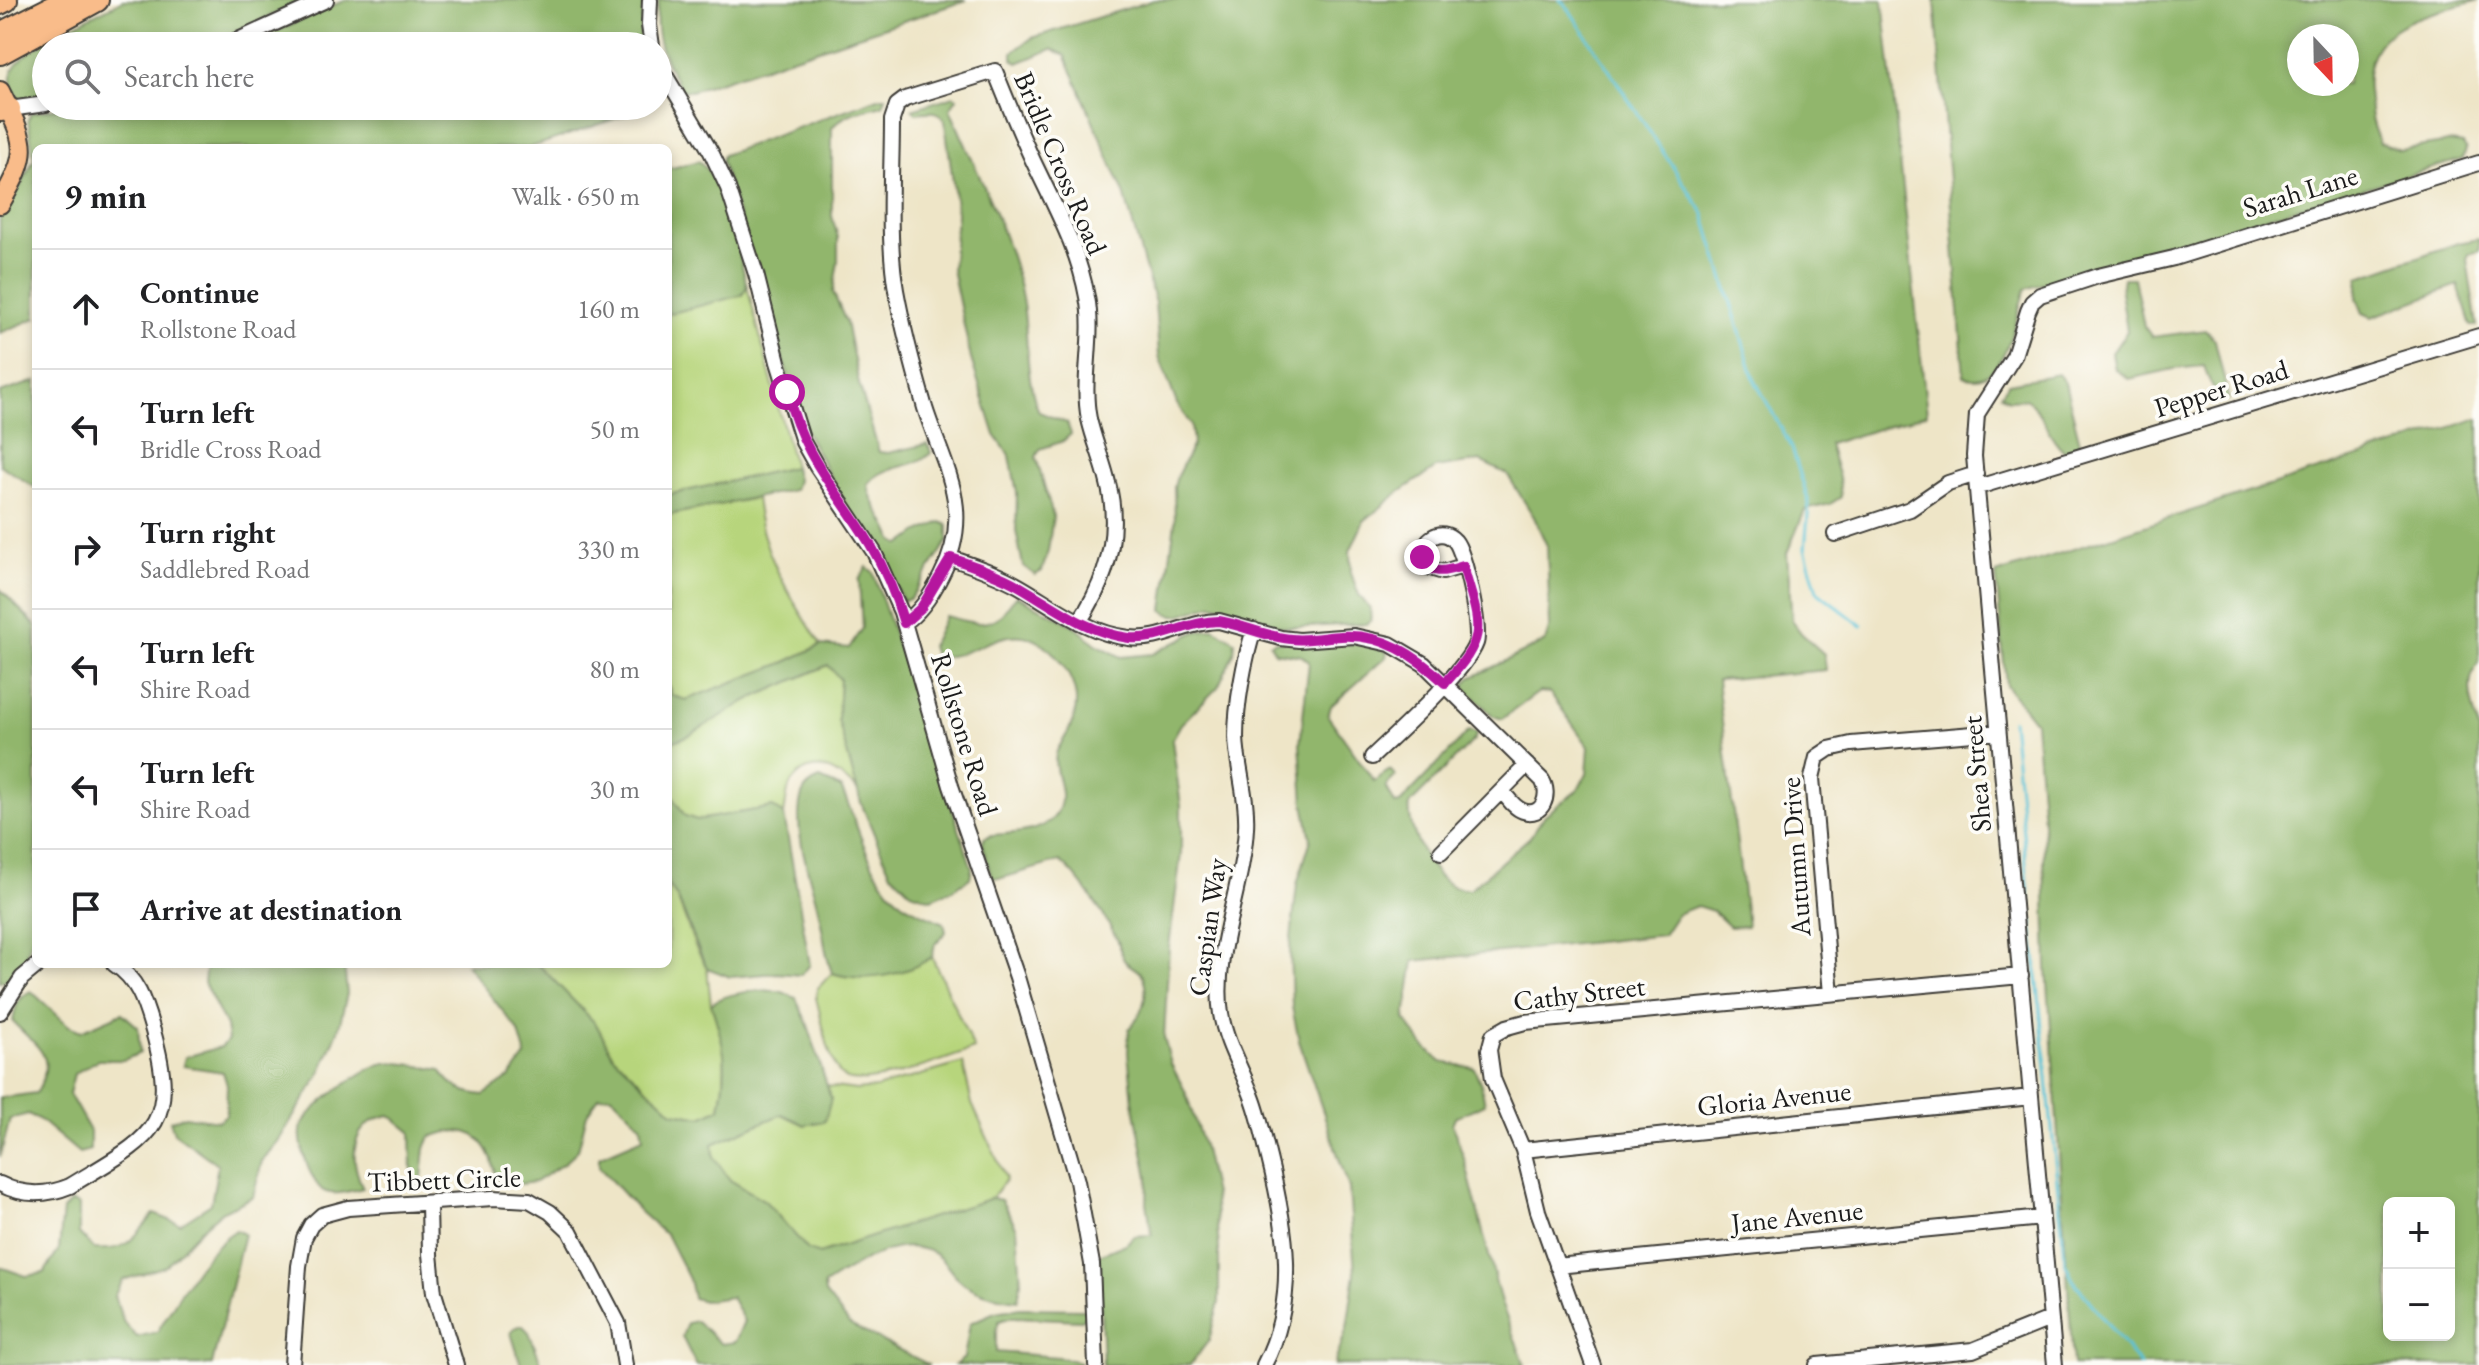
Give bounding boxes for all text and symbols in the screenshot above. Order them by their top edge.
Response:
north arrow [2287,24,2359,96]
search box [32,32,672,120]
icon: search [60,54,104,98]
text: Search here [124,57,254,96]
street label: Bridle Cross Road [1006,66,1116,261]
street label: Sarah Lane [2238,157,2362,225]
text: 9 min [64,174,147,218]
text: Walk · 650 m [512,179,640,213]
text: Continue [140,273,259,312]
icon: ahead [64,287,108,331]
text: 160 m [577,292,640,326]
text: Rollstone Road [140,312,296,346]
street label: Pepper Road [2149,350,2293,425]
route start [769,374,805,410]
text: Turn left [140,393,254,432]
icon: left [64,407,108,451]
text: 50 m [590,412,640,446]
text: Bridle Cross Road [140,432,321,466]
text: Turn right [140,513,276,552]
icon: right [64,527,108,571]
text: 330 m [577,532,640,566]
route end [1404,539,1440,575]
text: Saddlebred Road [140,552,310,586]
text: Turn left [140,633,254,672]
icon: left [64,647,108,691]
street label: Rollstone Road [923,648,1007,821]
text: 80 m [590,652,640,686]
text: Shire Road [140,672,250,706]
street label: Shea Street [1953,714,1999,834]
text: Turn left [140,753,254,792]
icon: left [64,767,108,811]
text: 30 m [590,772,640,806]
street label: Autumn Drive [1771,776,1819,939]
text: Shire Road [140,792,250,826]
street label: Caspian Way [1179,855,1235,998]
icon: arrive [64,887,108,931]
text: Arrive at destination [140,890,402,929]
street label: Cathy Street [1511,967,1647,1019]
street label: Gloria Avenue [1695,1072,1853,1124]
street label: Tibbett Circle [367,1158,522,1200]
street label: Jane Avenue [1727,1191,1865,1241]
map controls [2383,1197,2455,1341]
button: + [2383,1197,2455,1269]
button: − [2383,1269,2455,1341]

